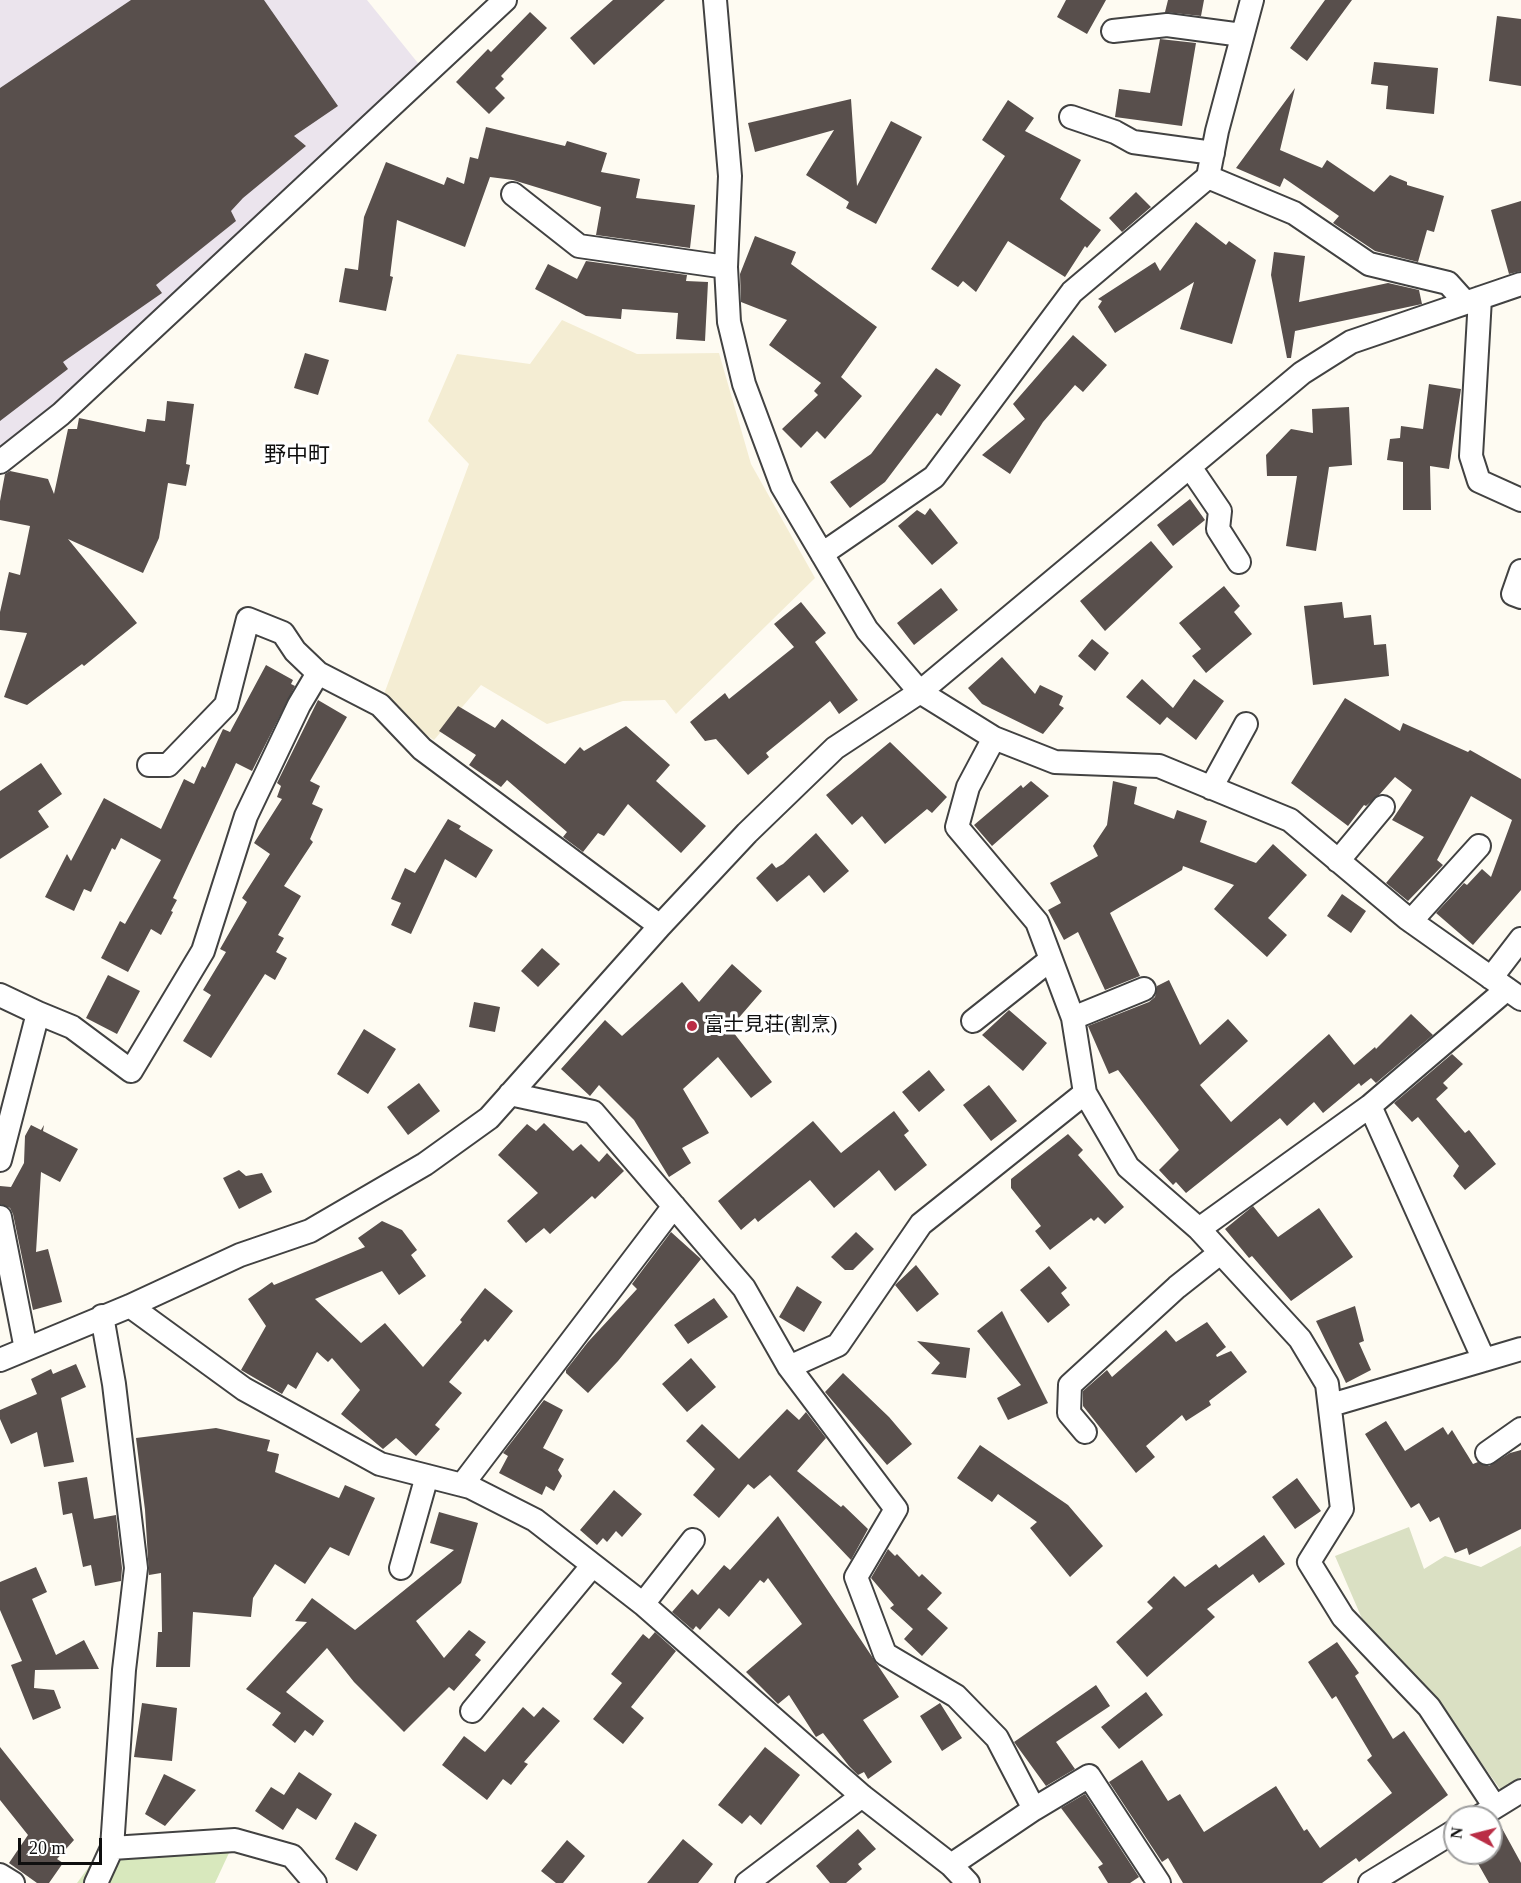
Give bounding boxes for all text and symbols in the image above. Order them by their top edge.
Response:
district label: 野中町 [264,443,330,469]
place label: 富士見荘(割烹) [704,1014,837,1038]
marker: 富士見荘(割烹) [685,1019,699,1033]
north arrow [1443,1805,1503,1865]
scale bar [21,1826,105,1864]
text: N [1447,1826,1466,1840]
text: 20 m [29,1838,66,1858]

